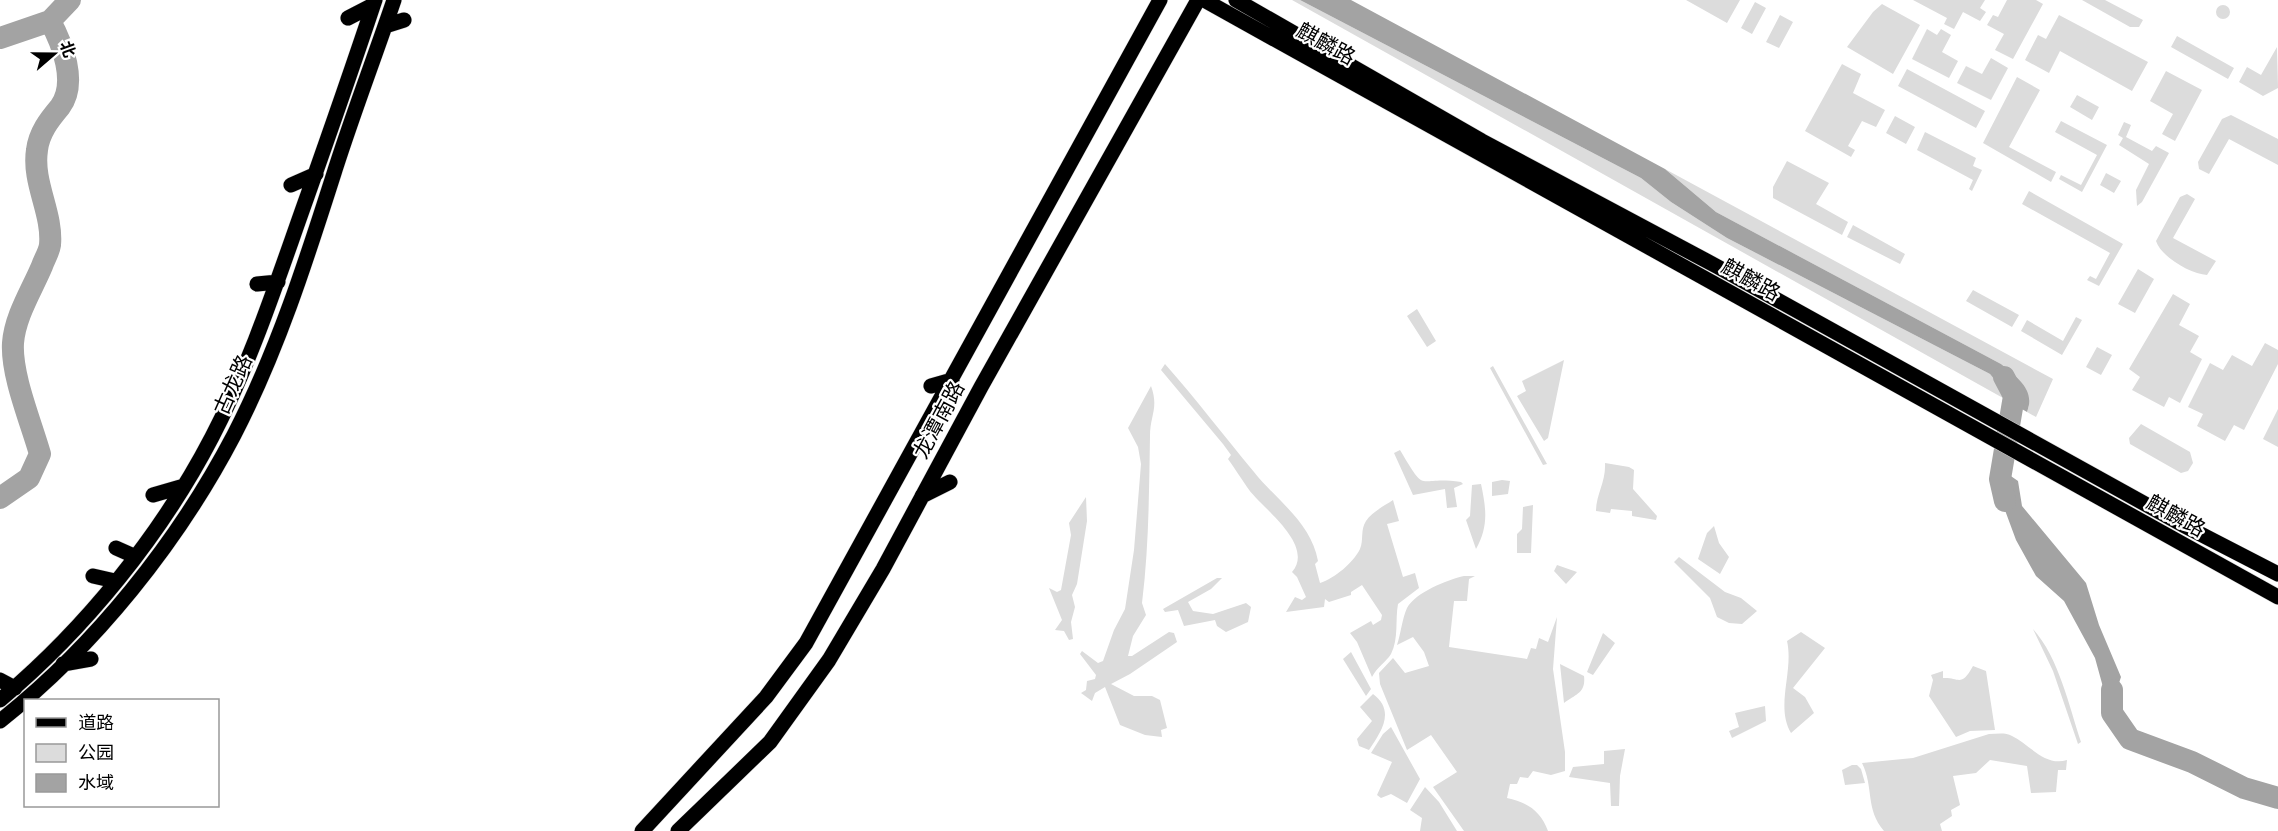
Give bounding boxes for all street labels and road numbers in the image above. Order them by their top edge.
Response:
street label: 麒麟路 [1292,17,1360,71]
street label: 麒麟路 [1717,253,1785,307]
street label: 古龙路 [208,351,258,419]
street label: 龙潭南路 [908,377,970,463]
street label: 麒麟路 [2142,489,2210,543]

